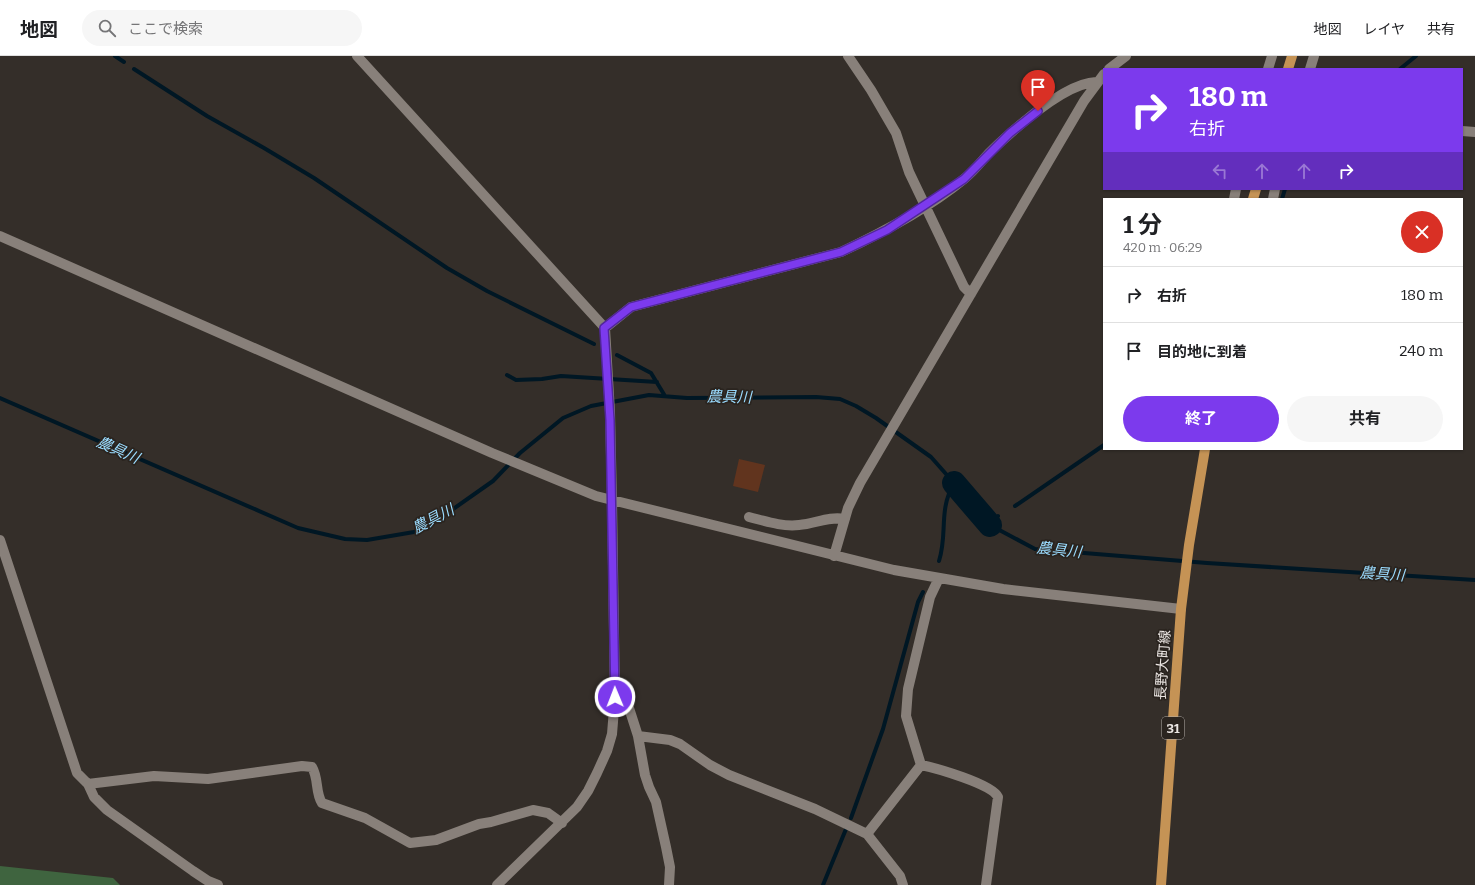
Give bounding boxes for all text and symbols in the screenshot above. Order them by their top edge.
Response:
search box [82,10,362,46]
icon: search [96,17,118,39]
text: 地図 [20,18,58,41]
text: ここで検索 [128,20,203,38]
text: 地図 [1313,21,1341,38]
text: レイヤ [1363,21,1405,38]
text: 共有 [1427,21,1455,38]
pin [1021,70,1055,111]
icon: arrive [1027,76,1049,98]
text: 180 m [1189,80,1267,113]
icon: right [1123,84,1175,136]
text: 右折 [1189,118,1225,140]
icon: left [1209,160,1231,182]
icon: ahead [1251,160,1273,182]
icon: ahead [1293,160,1315,182]
icon: right [1335,160,1357,182]
text: 1 分 [1123,211,1162,239]
button: close [1401,211,1443,253]
text: 420 m · 06:29 [1123,240,1202,255]
icon: right [1123,284,1145,306]
text: 180 m [1401,286,1443,304]
text: 右折 [1157,287,1187,305]
icon: arrive [1123,340,1145,362]
text: 240 m [1399,342,1443,360]
text: 目的地に到着 [1157,343,1247,361]
water label: 農具川 [706,388,754,406]
button: 終了 [1123,396,1279,442]
button: 共有 [1287,396,1443,442]
water label: 農具川 [94,433,144,468]
water label: 農具川 [409,500,459,538]
water label: 農具川 [1036,539,1084,562]
water label: 農具川 [1359,563,1407,585]
street label: 長野大町線 [1152,629,1174,701]
position arrow [594,676,636,718]
road number: 31 [1162,717,1184,739]

